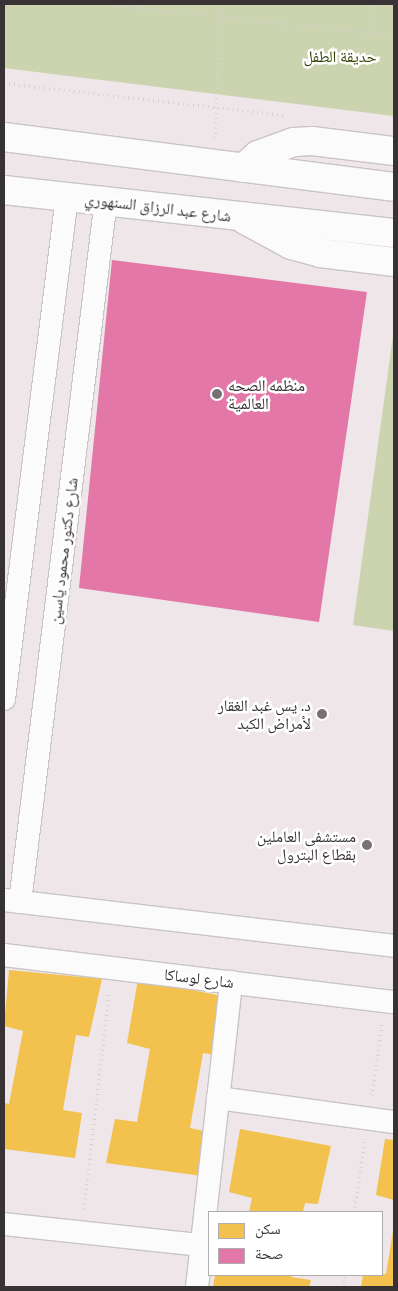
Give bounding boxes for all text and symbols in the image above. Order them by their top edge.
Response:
park label: حديقة الطفل [303,46,377,66]
street label: شارع عبد الرزاق السنهوري [84,188,232,226]
place label: منظمه الصحه العالمية [228,375,305,413]
marker: منظمه الصحه العالمية [210,387,224,401]
street label: شارع دكتور محمود ياسين [44,477,82,625]
place label: د. يس غبد الغقار لأمراض الكبد [218,695,311,733]
marker: د. يس غبد الغقار لأمراض الكبد [315,707,329,721]
place label: مستشفى العاملين بقطاع البترول [257,826,356,864]
marker: مستشفى العاملين بقطاع البترول [360,838,374,852]
street label: شارع لوساكا [163,964,235,992]
legend [208,1211,383,1276]
text: سكن [255,1219,281,1237]
text: صحة [255,1244,284,1262]

